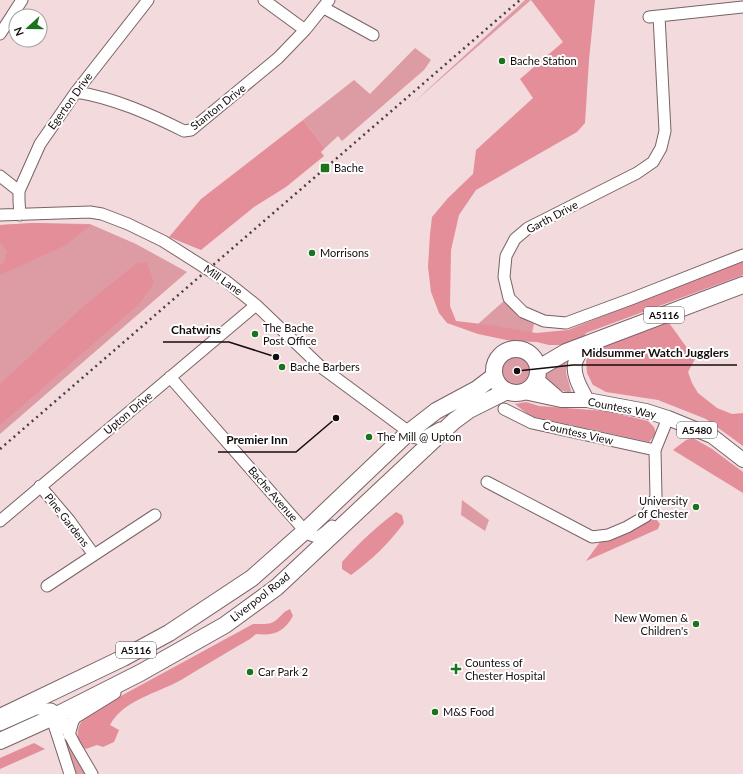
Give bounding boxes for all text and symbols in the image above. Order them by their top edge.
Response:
north arrow [8,8,48,48]
text: N [11,25,26,38]
place label: Bache Station [510,54,577,67]
marker: Bache Station [497,56,507,66]
street label: Egerton Drive [45,70,95,132]
street label: Stanton Drive [187,81,248,132]
place label: Bache [334,161,364,174]
marker: Bache [319,162,331,174]
street label: Garth Drive [524,197,580,236]
place label: Morrisons [320,246,369,259]
marker: Morrisons [307,248,317,258]
street label: Mill Lane [202,262,245,298]
road number: A5116 [644,307,684,323]
callout: Chatwins [163,318,229,342]
place label: The Bache Post Office [263,321,317,347]
text: Chatwins [171,322,221,337]
marker: The Bache Post Office [250,329,260,339]
callout: Midsummer Watch Jugglers [573,341,737,365]
text: Midsummer Watch Jugglers [581,345,729,360]
place label: Bache Barbers [290,360,360,373]
marker: Bache Barbers [277,362,287,372]
street label: Upton Drive [101,388,155,437]
street label: Countess Way [587,395,658,421]
street label: Countess View [542,418,615,447]
road number: A5480 [677,422,717,438]
callout: Premier Inn [218,428,296,452]
place label: The Mill @ Upton [377,430,461,443]
text: Premier Inn [226,432,288,447]
marker: The Mill @ Upton [364,432,374,442]
street label: Bache Avenue [246,464,301,524]
street label: Pine Gardens [43,490,92,549]
place label: University of Chester [638,494,688,520]
marker: University of Chester [691,502,701,512]
street label: Liverpool Road [227,569,292,624]
place label: New Women & Children's [614,611,688,637]
marker: New Women & Children's [691,619,701,629]
road number: A5116 [116,642,156,658]
place label: Countess of Chester Hospital [465,656,545,682]
marker: Countess of Chester Hospital [450,663,462,675]
place label: Car Park 2 [258,665,308,678]
marker: Car Park 2 [245,667,255,677]
place label: M&S Food [443,705,494,718]
marker: M&S Food [430,707,440,717]

